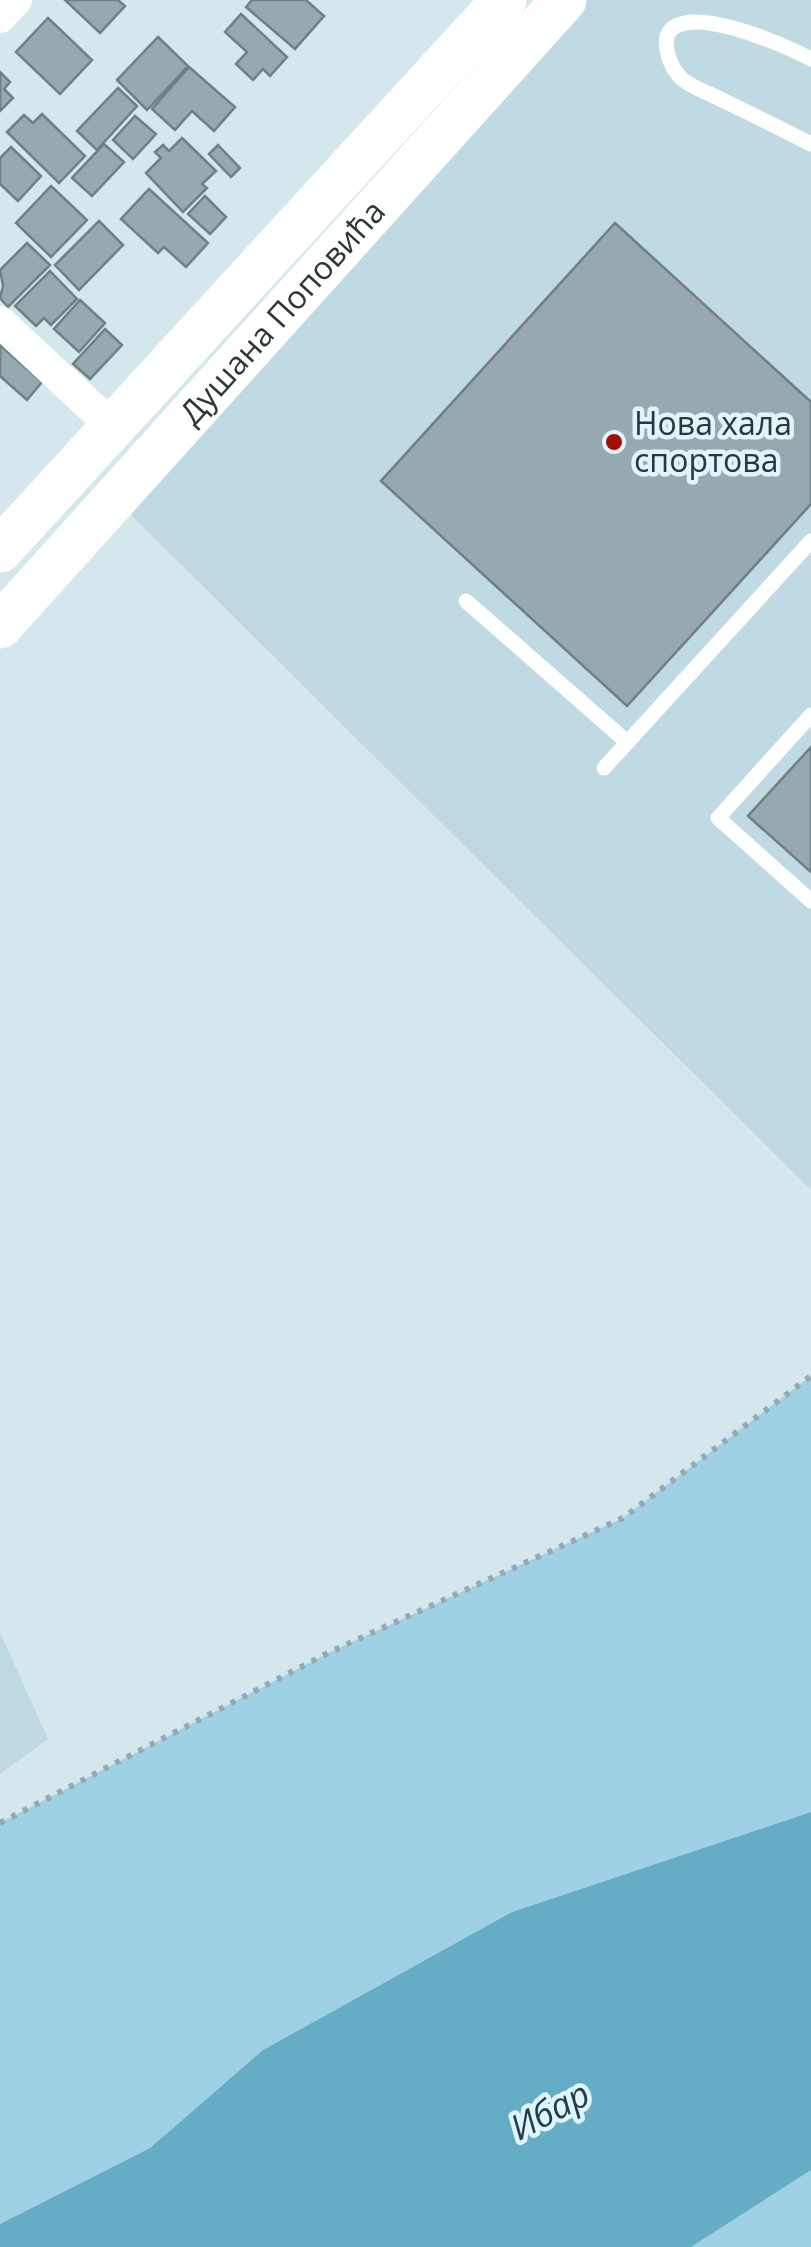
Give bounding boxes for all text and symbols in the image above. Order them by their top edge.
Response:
street label: Душана Поповића [169,190,394,433]
place label: Нова хала спортова [634,401,792,481]
marker: Нова хала спортова [603,431,625,453]
water label: Ибар [501,2069,597,2150]

